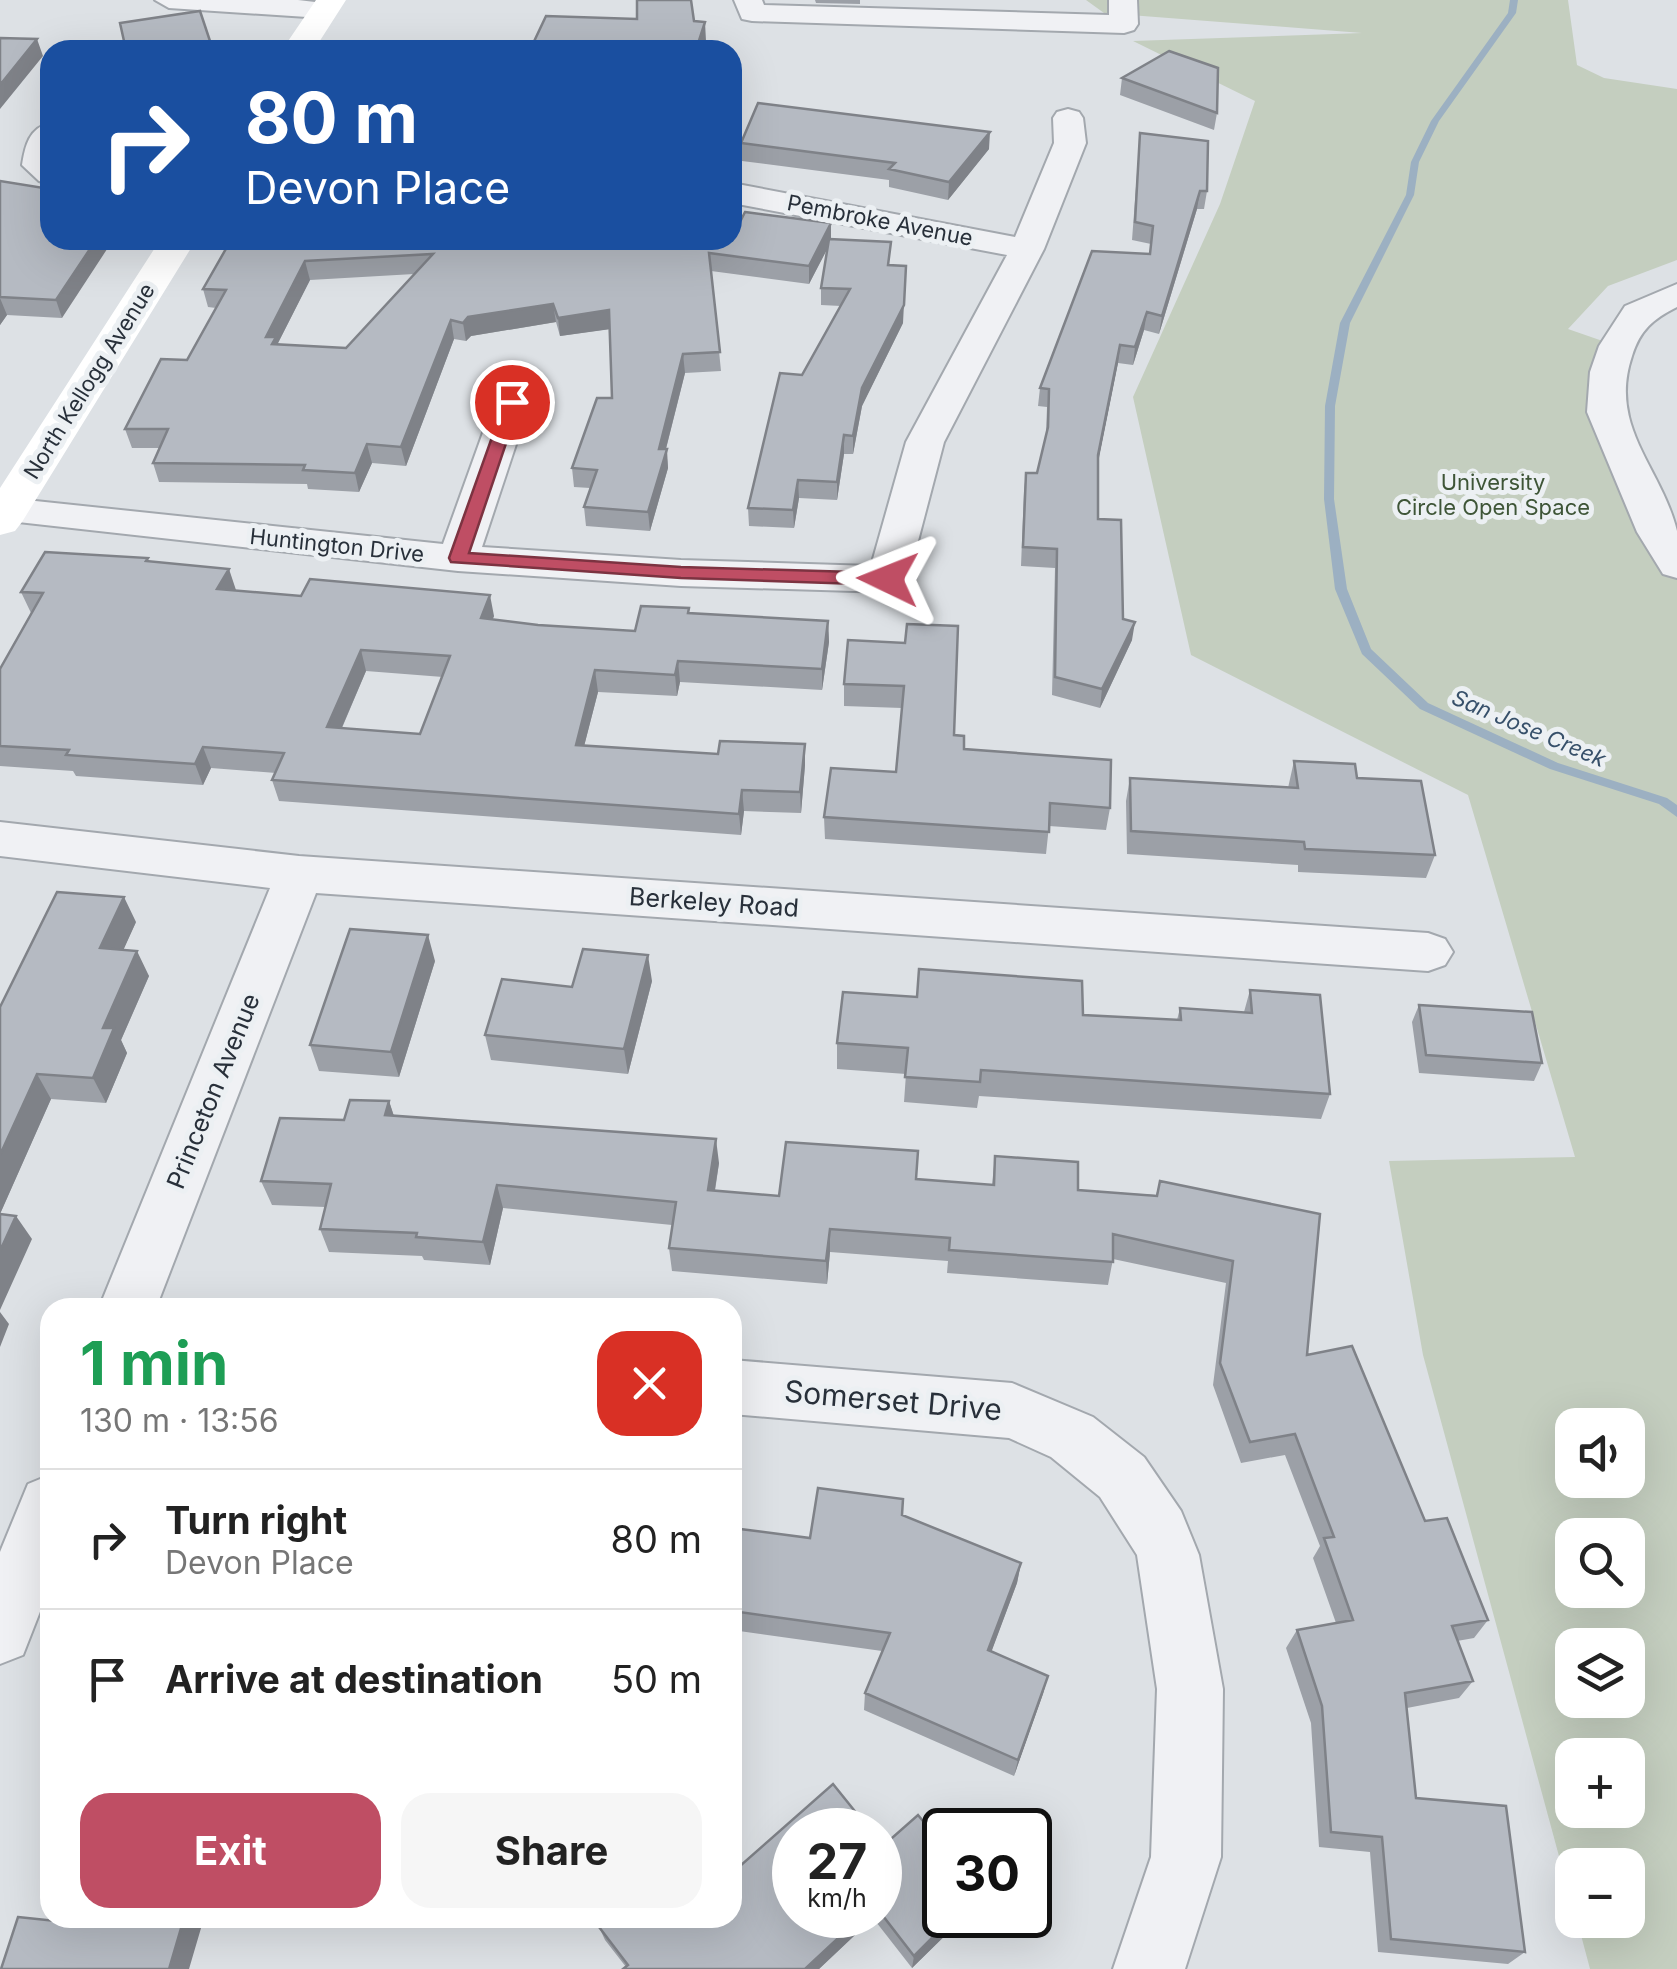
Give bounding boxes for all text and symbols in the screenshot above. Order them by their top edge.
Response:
text: 80 m [245,75,418,160]
icon: right [80,80,210,210]
text: Devon Place [245,160,510,215]
street label: Pembroke Avenue [785,189,975,251]
street label: North Kellogg Avenue [18,278,160,484]
pin [470,360,555,445]
icon: arrive [485,375,540,430]
park label: University Circle Open Space [1396,469,1590,520]
street label: Huntington Drive [248,523,426,567]
position arrow [836,527,940,631]
water label: San Jose Creek [1448,684,1611,772]
street label: Berkeley Road [628,881,800,923]
street label: Princeton Avenue [160,989,266,1193]
text: 1 min [80,1327,228,1399]
button: close [597,1331,702,1436]
street label: Somerset Drive [783,1373,1003,1427]
text: 130 m · 13:56 [80,1401,279,1440]
map controls [1555,1408,1645,1938]
button: sound [1555,1408,1645,1498]
text: Turn right [165,1497,347,1543]
icon: right [80,1512,135,1567]
text: 80 m [611,1516,702,1562]
button: search [1555,1518,1645,1608]
text: Devon Place [165,1543,354,1582]
button: layers [1555,1628,1645,1718]
icon: arrive [80,1652,135,1707]
text: Arrive at destination [165,1656,543,1702]
text: 50 m [611,1656,702,1702]
button: + [1555,1738,1645,1828]
button: Exit [80,1793,381,1908]
button: Share [401,1793,702,1908]
speed limit sign: 30 [922,1808,1052,1938]
text: 27 [807,1831,867,1891]
button: − [1555,1848,1645,1938]
text: km/h [807,1883,867,1913]

